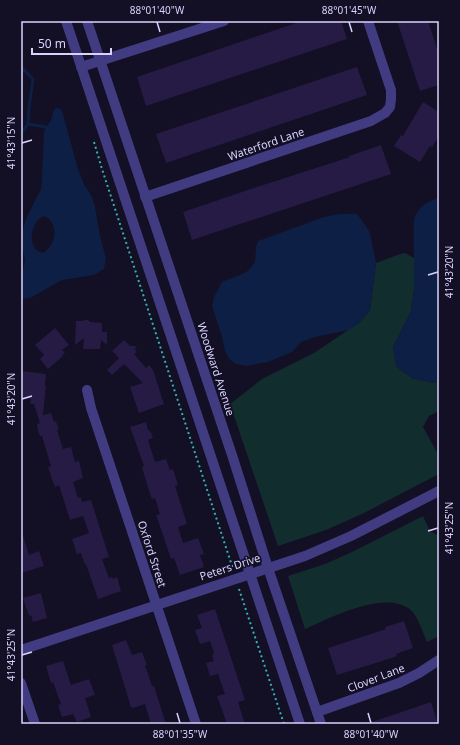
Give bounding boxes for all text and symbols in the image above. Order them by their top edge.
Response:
text: 88°01'40"W [130,3,185,17]
text: 88°01'45"W [322,3,377,17]
scale bar [32,30,111,56]
text: 50 m [38,35,66,52]
text: 41°43'15"N [4,117,18,169]
street label: Waterford Lane [225,123,306,164]
text: 41°43'20"N [442,246,456,298]
street label: Woodward Avenue [194,320,239,418]
text: 41°43'20"N [4,373,18,425]
text: 41°43'25"N [442,502,456,554]
street label: Oxford Street [135,518,170,589]
street label: Peters Drive [198,550,262,583]
text: 41°43'25"N [4,629,18,681]
street label: Clover Lane [345,660,407,695]
text: 88°01'35"W [153,727,208,741]
text: 88°01'40"W [344,727,399,741]

